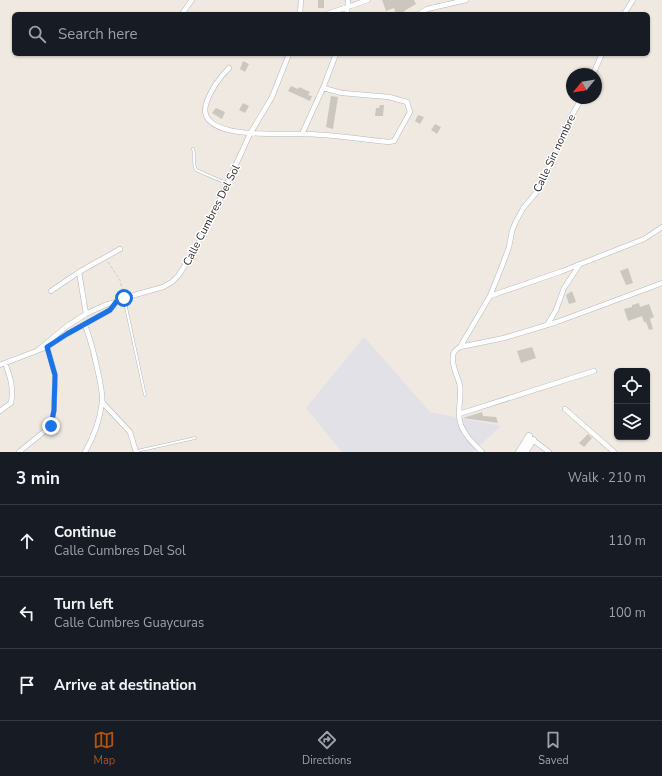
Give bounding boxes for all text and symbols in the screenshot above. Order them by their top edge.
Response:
search box [12,12,650,56]
icon: search [26,23,48,45]
text: Search here [58,24,138,44]
north arrow [566,68,602,104]
street label: Calle Sin nombre [530,112,579,195]
street label: Calle Cumbres Del Sol [179,161,244,268]
route start [115,289,133,307]
map controls [614,368,650,440]
button: locate [614,368,650,404]
button: layers [614,404,650,440]
route end [42,417,60,435]
text: 3 min [16,467,60,490]
text: Walk · 210 m [568,469,646,487]
text: Continue [54,522,116,542]
icon: ahead [16,530,38,552]
text: 110 m [608,532,646,550]
text: Calle Cumbres Del Sol [54,542,186,560]
text: Turn left [54,594,113,614]
icon: left [16,602,38,624]
text: 100 m [608,604,646,622]
text: Calle Cumbres Guaycuras [54,614,204,632]
icon: arrive [16,674,38,696]
text: Arrive at destination [54,675,197,695]
tab: Map [93,729,115,768]
tab: Directions [302,729,352,768]
tab: Saved [538,729,569,768]

